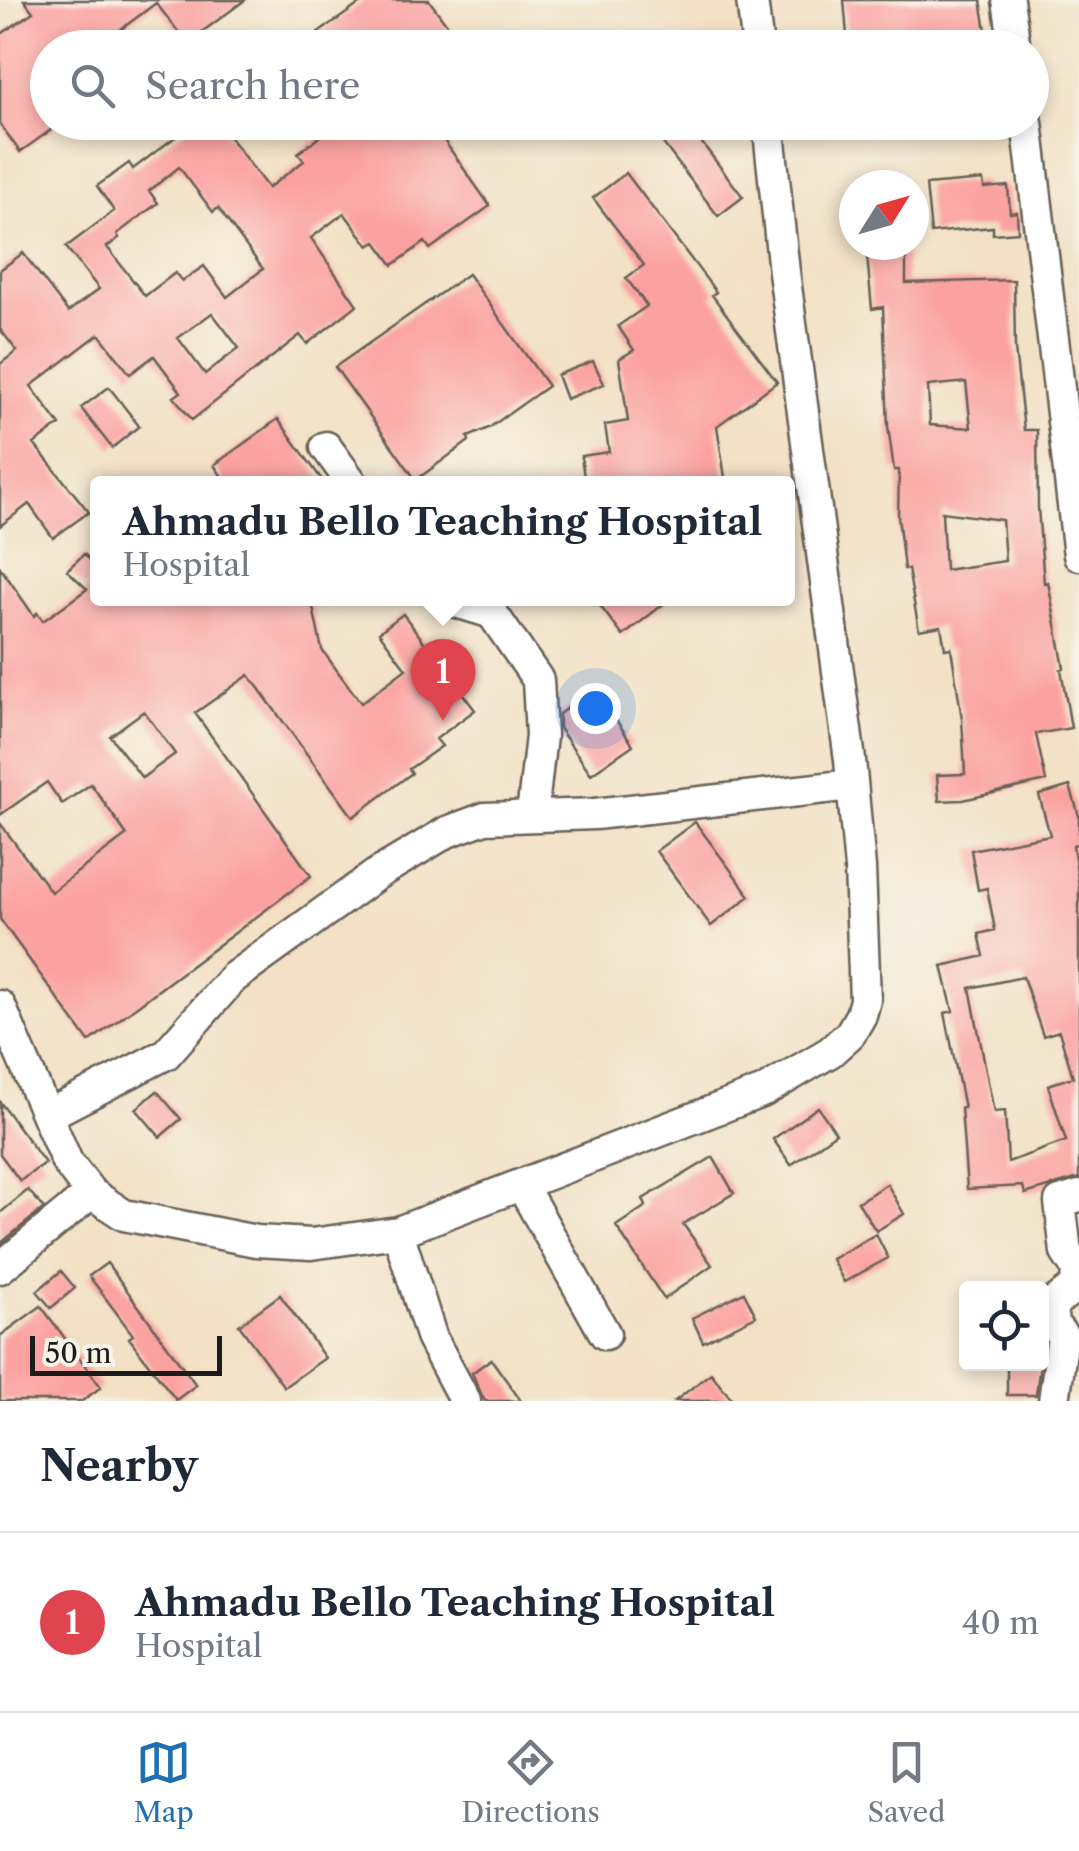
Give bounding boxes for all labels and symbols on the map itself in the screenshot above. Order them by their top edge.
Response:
north arrow [839,170,929,260]
pin: 1 [410,638,476,721]
your location [570,683,621,734]
scale bar [30,1331,222,1376]

